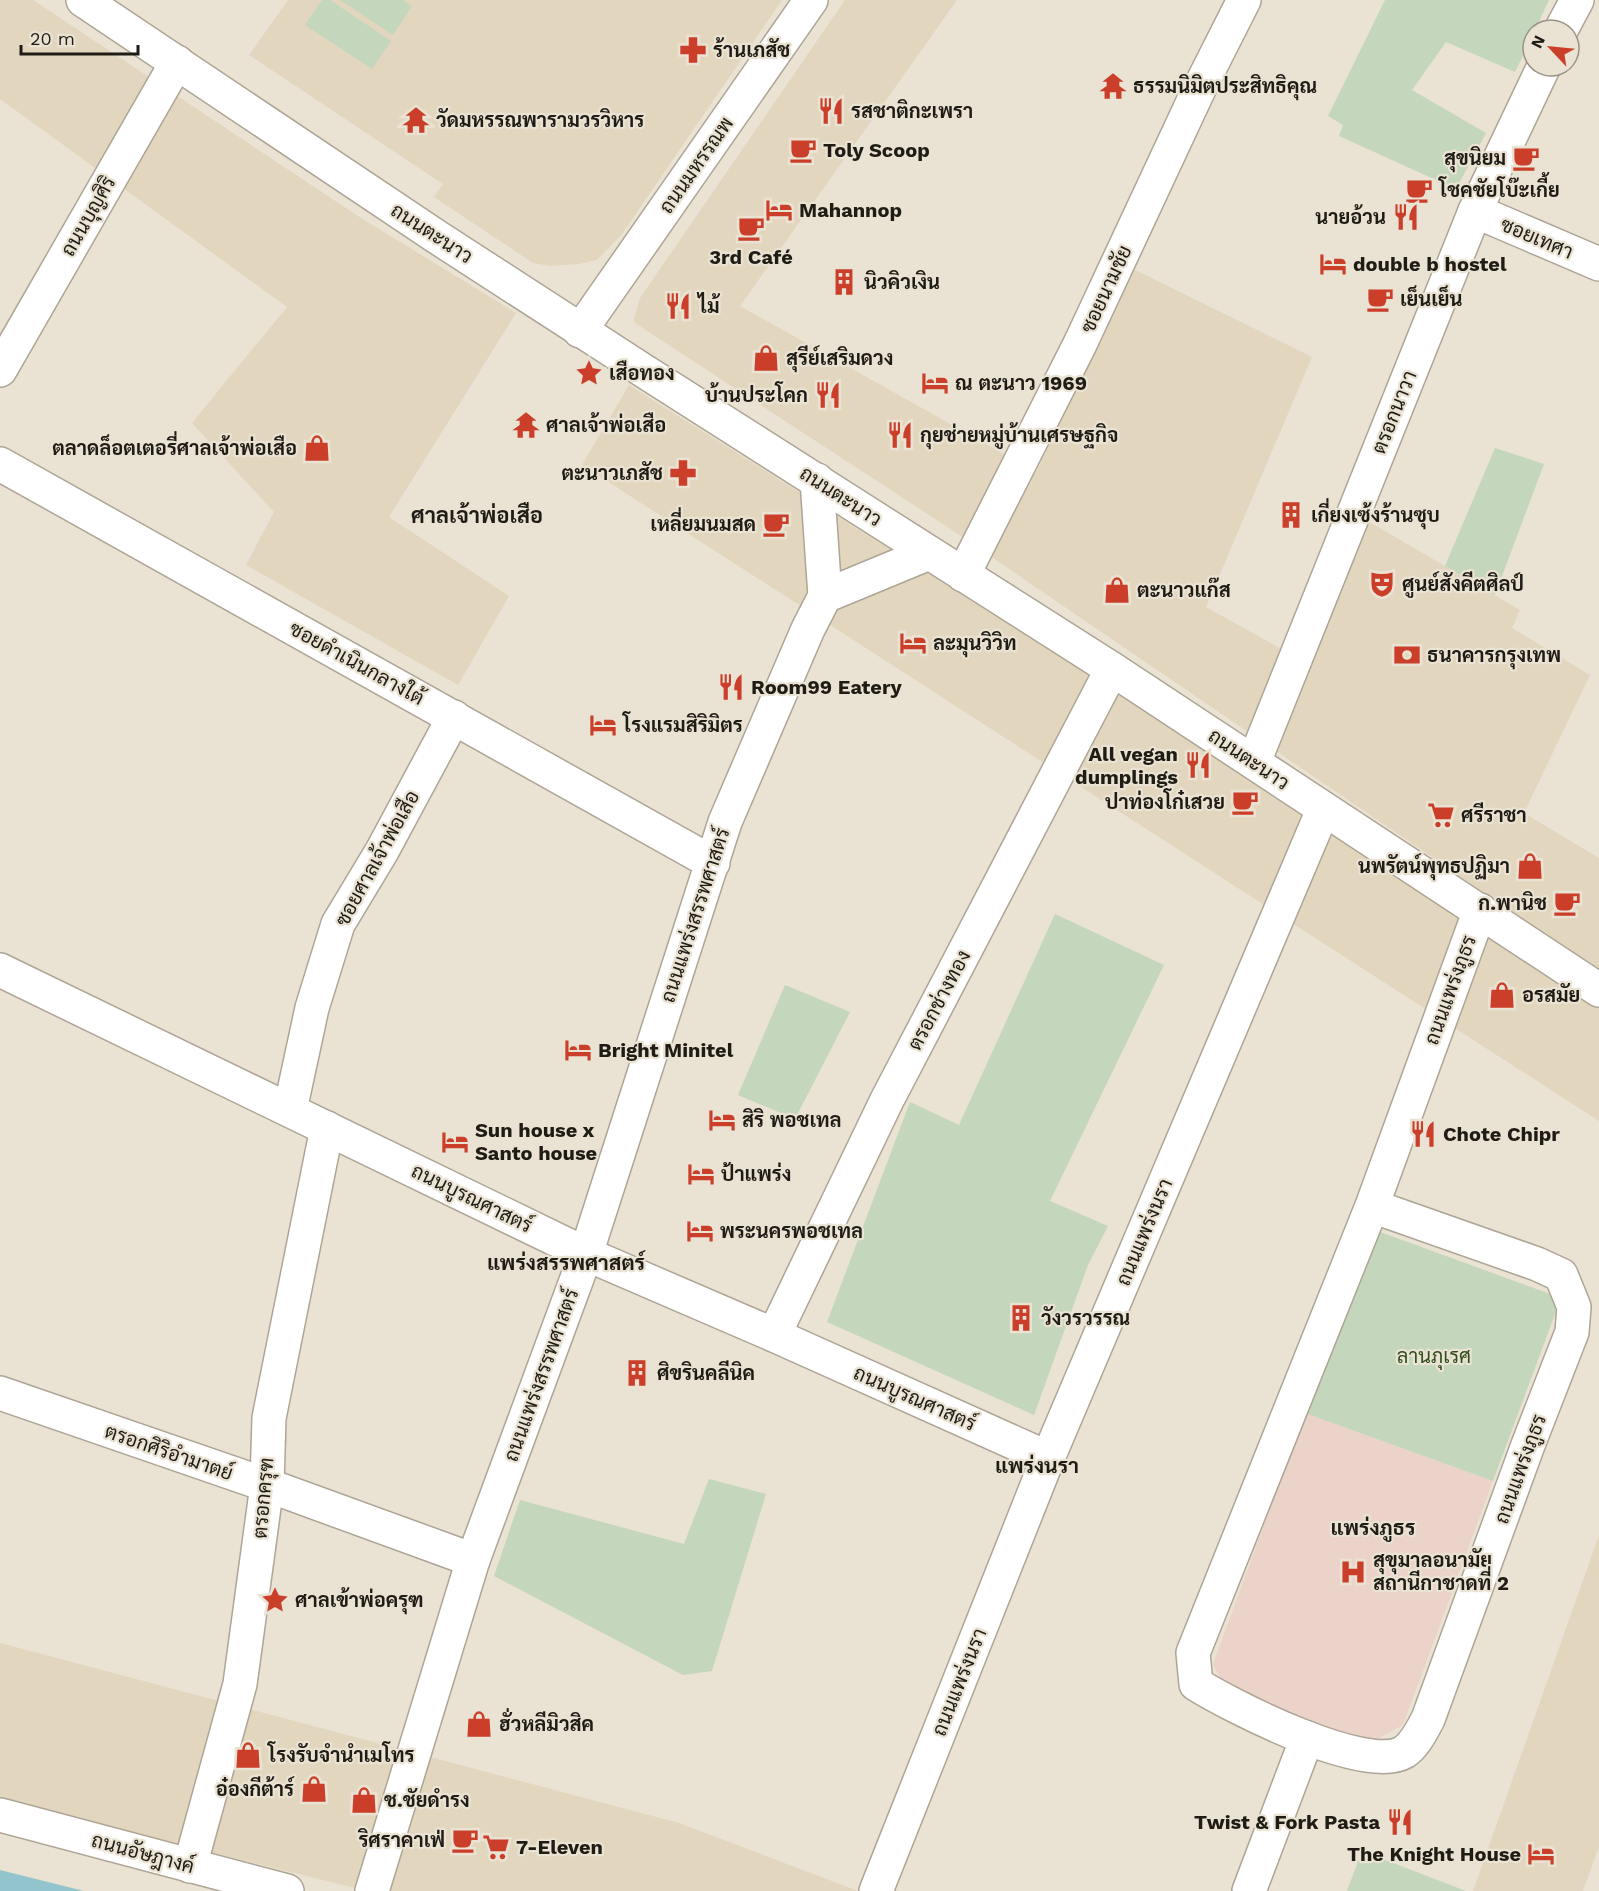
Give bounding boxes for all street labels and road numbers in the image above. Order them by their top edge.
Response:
street label: ถนนมหรรณพ [654,112,738,218]
street label: ถนนบุญศิริ [56,172,122,261]
street label: ถนนตะนาว [387,198,477,268]
street label: ซอยเทศา [1497,212,1577,264]
street label: ซอยนามชัย [1075,241,1137,337]
street label: ตรอกนาวา [1366,367,1422,457]
street label: ถนนตะนาว [796,461,886,531]
street label: ซอยดำเนินกลางใต้ [285,615,430,710]
street label: ถนนตะนาว [1204,723,1294,795]
street label: ซอยศาลเจ้าพ่อเสือ [328,785,424,930]
street label: ถนนแพร่งสรรพศาสตร์ [654,824,735,1005]
street label: ถนนแพร่งภูธร [1419,932,1484,1049]
street label: ตรอกช่างทอง [903,946,975,1054]
street label: ถนนบูรณศาสตร์ [406,1157,537,1240]
street label: ถนนแพร่งนรา [1111,1175,1177,1289]
street label: ถนนแพร่งสรรพศาสตร์ [497,1285,583,1465]
street label: ถนนบูรณศาสตร์ [849,1358,981,1438]
street label: ถนนแพร่งภูธร [1489,1411,1554,1528]
street label: ตรอกศิริอำมาตย์ [102,1417,237,1485]
street label: ตรอกครุฑ [248,1457,280,1540]
street label: ถนนแพร่งนรา [927,1625,991,1739]
street label: ถนนอัษฎางค์ [88,1826,198,1880]

